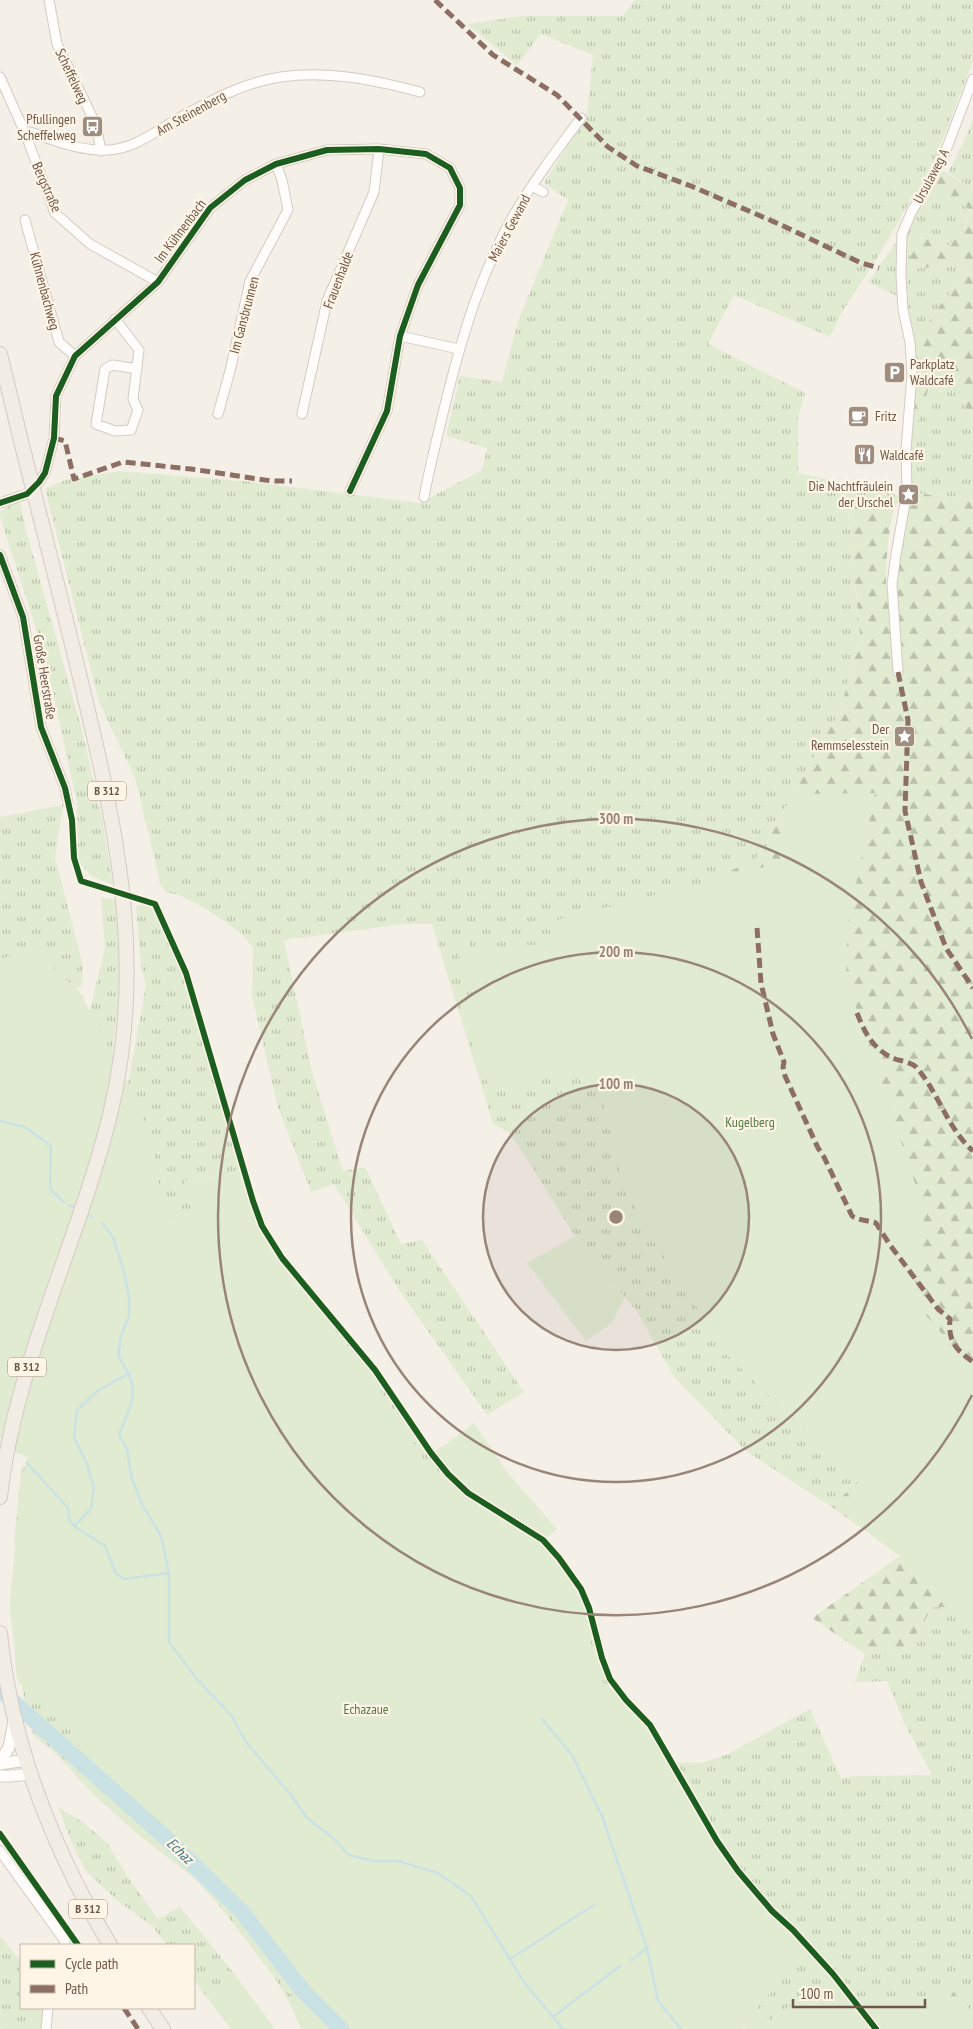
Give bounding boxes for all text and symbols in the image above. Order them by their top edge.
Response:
street label: Scheffelweg [51,46,93,106]
street label: Am Steinenberg [153,86,229,140]
place label: Pfullingen Scheffelweg [17,110,76,144]
bus stop icon: Pfullingen Scheffelweg [80,115,104,139]
street label: Ursulaweg A [909,145,953,207]
street label: Bergstraße [28,159,66,215]
street label: Maiers Gewand [484,191,534,265]
street label: Im Kühnenbach [150,195,210,267]
street label: Frauenhalde [319,249,357,311]
street label: Kühnenbachweg [26,250,64,332]
street label: Im Gansbrunnen [225,275,263,355]
place label: Parkplatz Waldcafé [910,355,955,389]
parking icon: Parkplatz Waldcafé [882,360,906,384]
cafe icon: Fritz [847,404,871,428]
place label: Fritz [875,407,897,425]
restaurant icon: Waldcafé [852,443,876,467]
place label: Waldcafé [880,446,924,464]
place label: Die Nachtfräulein der Urschel [808,477,894,511]
place icon: Die Nachtfräulein der Urschel [897,482,921,506]
street label: Große Heerstraße [29,633,61,721]
place label: Der Remmselesstein [811,720,889,754]
place icon: Der Remmselesstein [893,725,917,749]
road number: B 312 [88,781,126,800]
text: 300 m [599,809,633,828]
text: 200 m [599,942,633,961]
text: 100 m [599,1074,633,1093]
park label: Kugelberg [725,1113,775,1131]
centre of rings [607,1208,625,1226]
road number: B 312 [8,1358,46,1376]
park label: Echazaue [343,1700,389,1718]
water label: Echaz [163,1833,199,1869]
road number: B 312 [69,1900,107,1918]
legend [20,1944,195,2009]
text: Cycle path [65,1954,118,1973]
scale bar [793,1976,926,2008]
text: Path [65,1979,88,1998]
text: 100 m [800,1984,833,2003]

